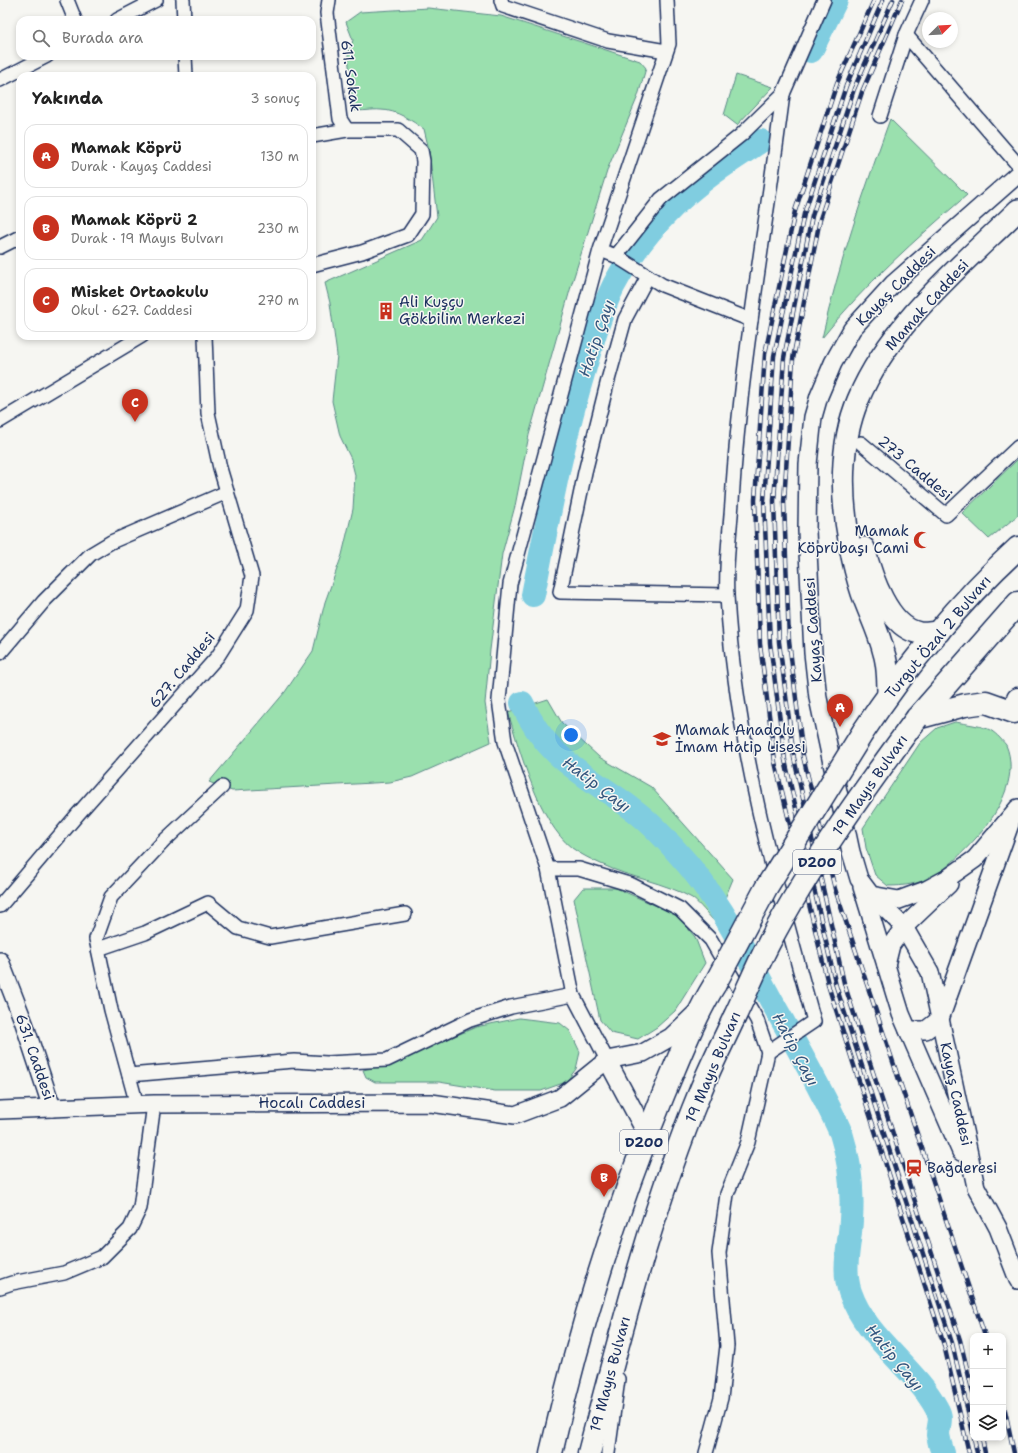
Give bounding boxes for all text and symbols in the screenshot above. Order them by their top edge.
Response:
north arrow [922,12,958,48]
search box [16,16,316,60]
icon: search [30,27,52,49]
text: Burada ara [62,28,143,48]
street label: 611. Sokak [336,39,366,113]
text: Yakında [32,87,103,109]
text: 3 sonuç [251,90,300,107]
text: Mamak Köprü [71,138,182,158]
text: A [41,148,51,165]
text: 130 m [261,148,299,165]
text: Durak · Kayaş Caddesi [71,158,212,175]
text: Mamak Köprü 2 [71,210,197,230]
text: B [42,220,50,237]
text: 230 m [257,220,299,237]
text: Durak · 19 Mayıs Bulvarı [71,230,224,247]
street label: Kayaş Caddesi [852,242,940,330]
street label: Mamak Caddesi [881,255,973,355]
text: Misket Ortaokulu [71,282,209,302]
text: C [42,292,50,309]
text: 270 m [257,292,299,309]
place label: Ali Kuşçu Gökbilim Merkezi [399,292,525,329]
water label: Hatip Çayı [573,297,619,380]
building icon: Ali Kuşçu Gökbilim Merkezi [376,301,396,321]
text: Okul · 627. Caddesi [71,302,192,319]
pin: C [122,389,148,422]
street label: 273 Caddesi [874,431,956,505]
place label: Mamak Köprübaşı Cami [797,521,909,558]
mosque icon: Mamak Köprübaşı Cami [912,530,932,550]
street label: Turgut Özal 2 Bulvarı [881,571,995,703]
street label: Kayaş Caddesi [799,577,827,683]
street label: 627. Caddesi [144,628,220,712]
pin: A [827,694,853,727]
place label: Mamak Anadolu İmam Hatip Lisesi [675,720,806,757]
your location [561,725,581,745]
school or university icon: Mamak Anadolu İmam Hatip Lisesi [652,729,672,749]
street label: 19 Mayıs Bulvarı [828,730,912,840]
water label: Hatip Çayı [558,752,635,817]
road number: D200 [793,850,841,874]
street label: 19 Mayıs Bulvarı [681,1008,745,1126]
water label: Hatip Çayı [767,1009,824,1090]
street label: 631. Caddesi [11,1011,59,1103]
street label: Kayaş Caddesi [935,1040,977,1148]
street label: Hocalı Caddesi [259,1093,365,1113]
road number: D200 [620,1130,668,1154]
station icon: Bağderesi [904,1158,924,1178]
place label: Bağderesi [927,1158,997,1178]
pin: B [591,1164,617,1197]
street label: 19 Mayıs Bulvarı [585,1314,635,1434]
water label: Hatip Çayı [861,1320,928,1395]
map controls [970,1333,1006,1441]
button: + [970,1333,1006,1369]
button: − [970,1369,1006,1405]
button: layers [970,1405,1006,1441]

